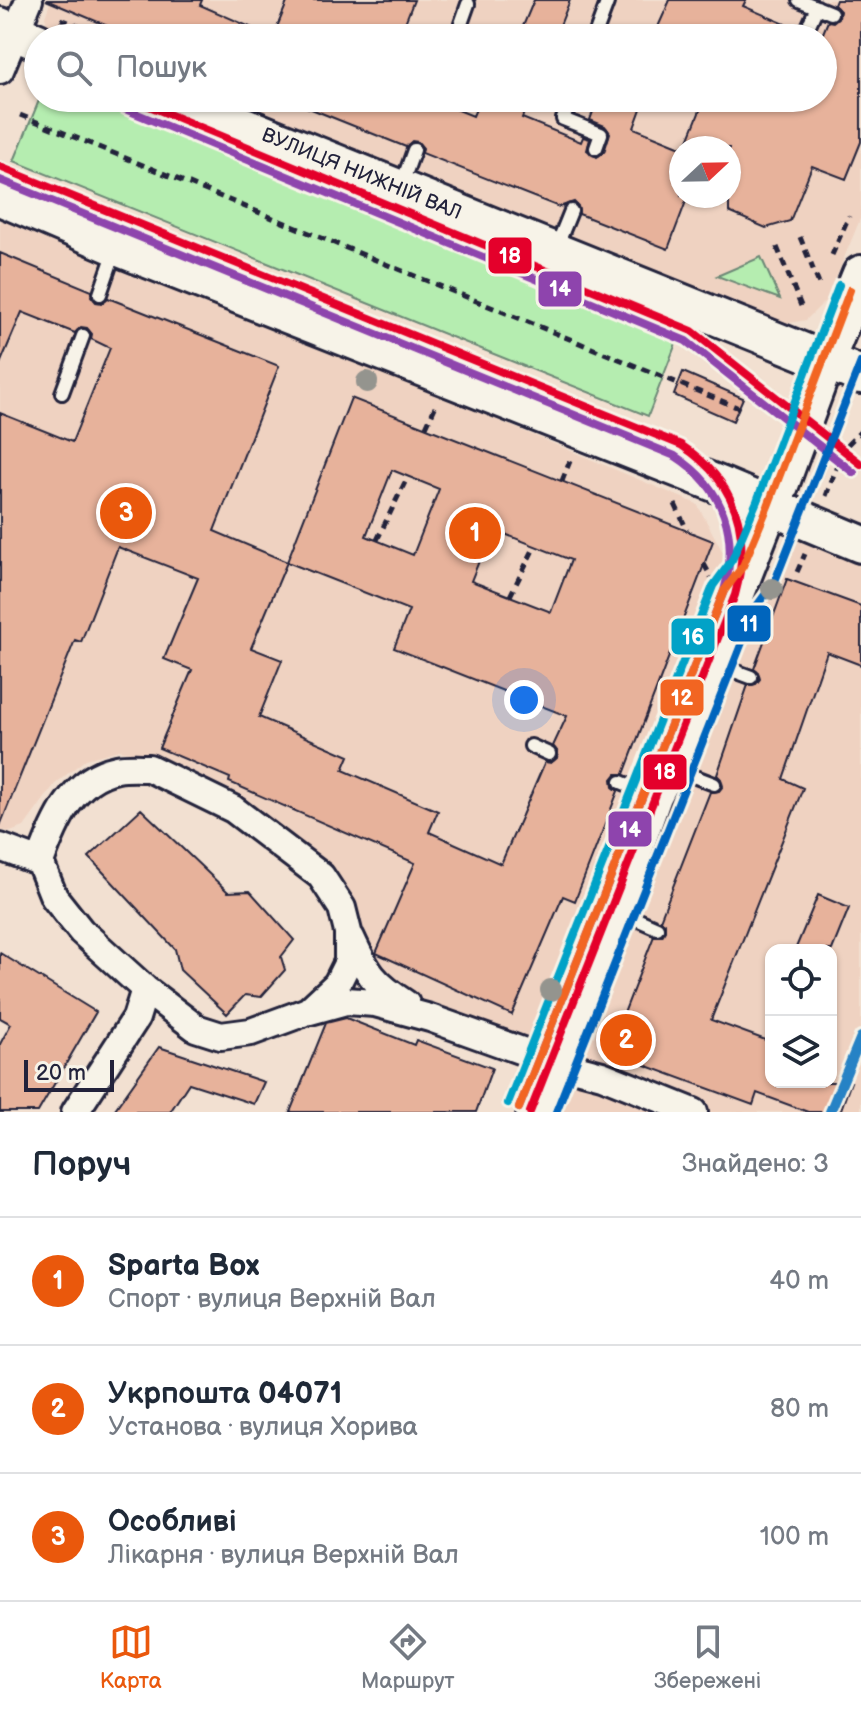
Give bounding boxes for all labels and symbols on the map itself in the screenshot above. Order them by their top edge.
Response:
street label: ВУЛИЦЯ НИЖНІЙ ВАЛ [258,123,465,225]
north arrow [669,136,741,208]
line badge: 18 [487,236,533,275]
text: 18 [499,243,521,270]
line badge: 14 [537,270,583,308]
text: 14 [549,276,571,303]
pin: 3 [100,483,152,543]
pin: 1 [449,503,501,563]
line badge: 11 [726,604,772,643]
text: 11 [740,611,758,638]
line badge: 16 [670,617,716,656]
text: 16 [682,624,704,651]
line badge: 12 [659,678,705,717]
your location [504,680,544,720]
text: 12 [671,685,693,712]
line badge: 18 [642,753,688,791]
text: 18 [654,759,676,786]
line badge: 14 [607,810,653,848]
text: 14 [619,817,641,844]
pin: 2 [600,1010,652,1070]
scale bar [24,1056,114,1092]

